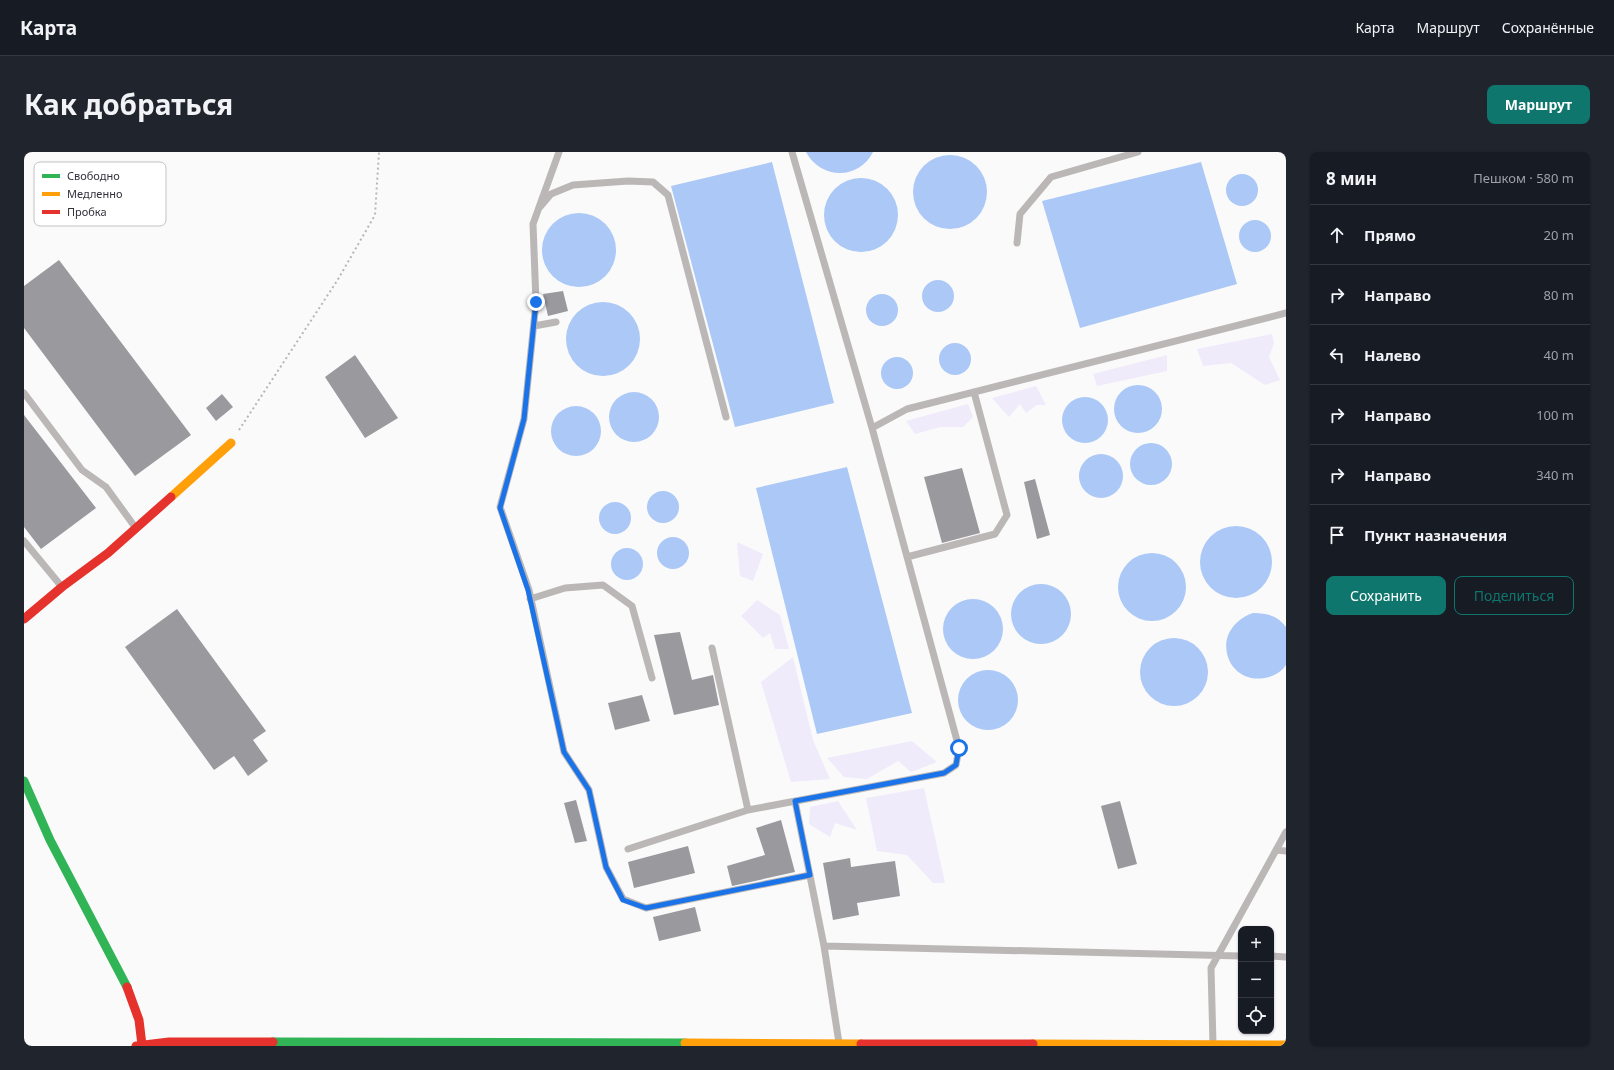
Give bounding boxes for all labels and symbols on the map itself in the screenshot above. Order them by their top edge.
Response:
legend [34,162,166,226]
text: Свободно [67,168,120,183]
text: Медленно [67,186,122,201]
text: Пробка [67,204,107,219]
route end [527,293,545,311]
route start [950,739,968,757]

